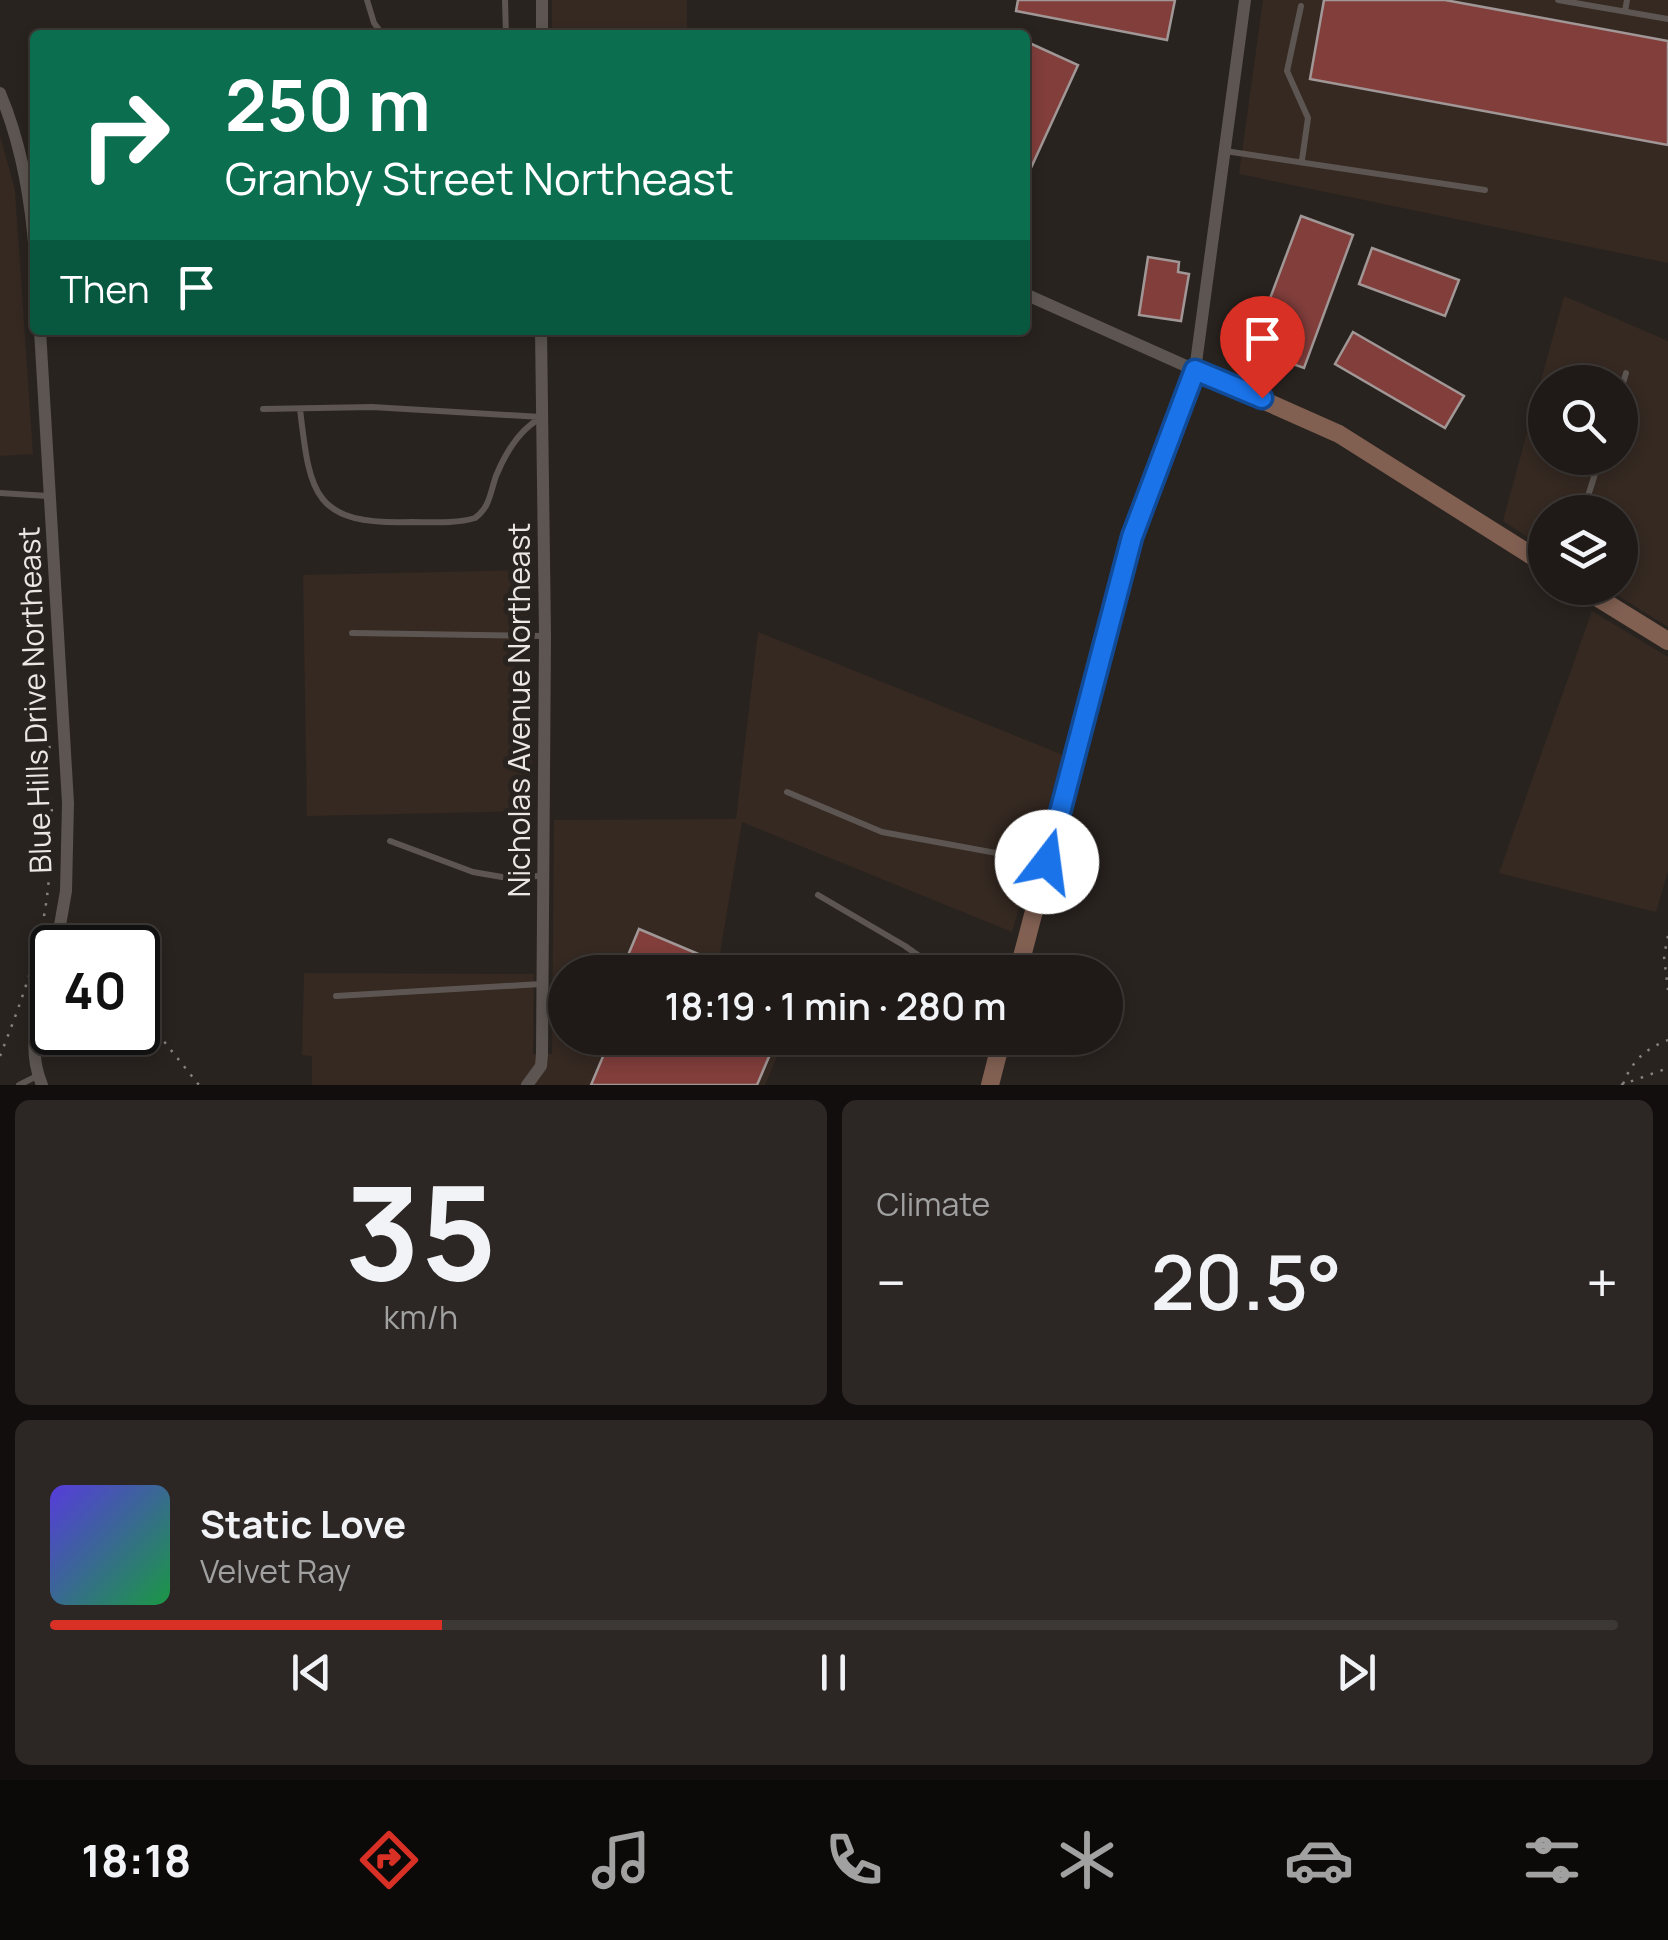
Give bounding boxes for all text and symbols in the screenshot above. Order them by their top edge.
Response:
text: 250 m [225,56,431,152]
icon: right [60,70,190,200]
text: Granby Street Northeast [225,147,734,209]
icon: arrive [169,260,224,315]
text: Then [60,262,149,314]
pin [1220,296,1305,399]
icon: arrive [1235,311,1290,366]
map controls [1528,365,1638,605]
button: search [1528,365,1638,475]
button: layers [1528,495,1638,605]
street label: Nicholas Avenue Northeast [498,523,539,897]
street label: Blue Hills Drive Northeast [7,526,61,874]
position arrow [995,810,1099,914]
speed limit sign: 40 [30,925,160,1055]
text: 18:19 · 1 min · 280 m [665,979,1006,1031]
text: 35 [345,1141,497,1319]
text: Climate [877,1182,990,1226]
text: 20.5° [1151,1230,1342,1333]
text: − [877,1244,906,1320]
text: + [1586,1244,1618,1320]
text: km/h [384,1295,458,1339]
text: Static Love [200,1497,406,1549]
text: Velvet Ray [200,1549,351,1593]
icon: previous [284,1645,339,1700]
icon: pause [806,1645,861,1700]
icon: next [1329,1645,1384,1700]
icon: directions [354,1825,424,1895]
icon: music [586,1825,656,1895]
icon: phone [819,1825,889,1895]
icon: climate [1052,1825,1122,1895]
icon: car [1284,1825,1354,1895]
icon: filters [1517,1825,1587,1895]
text: 18:18 [81,1829,191,1891]

